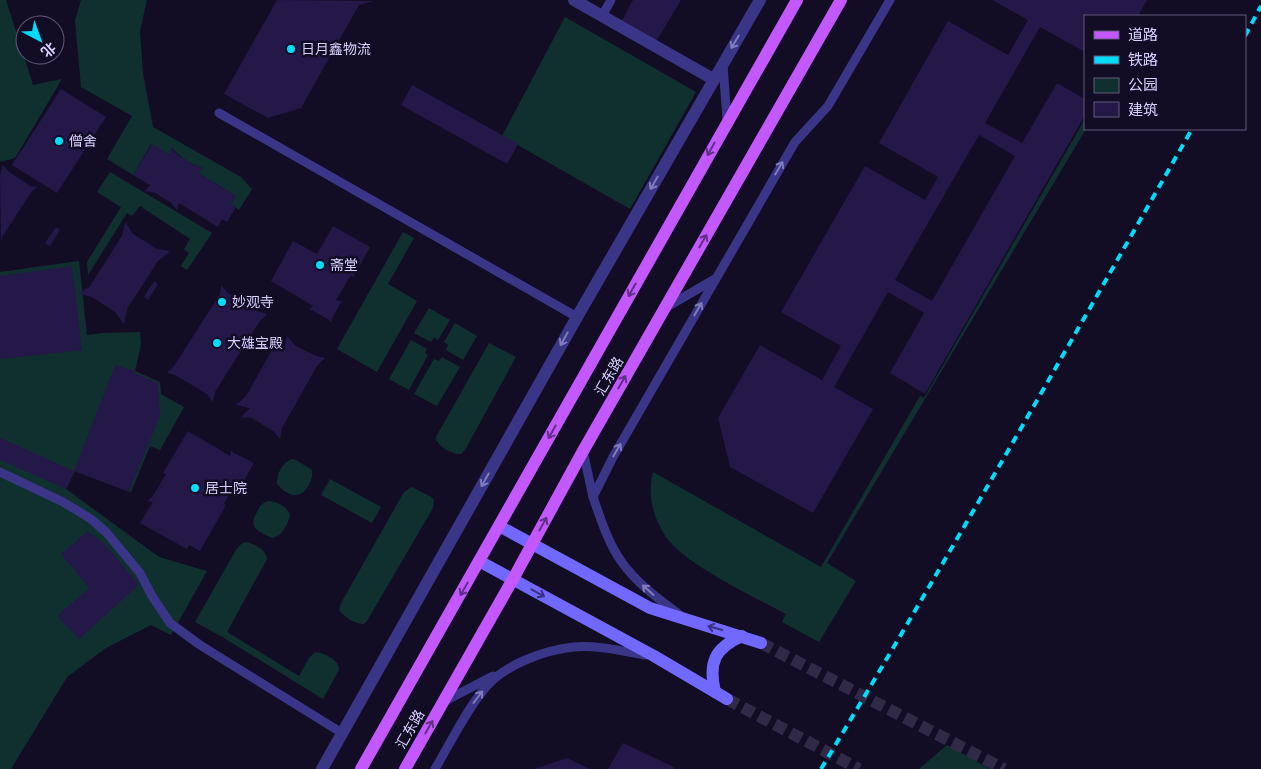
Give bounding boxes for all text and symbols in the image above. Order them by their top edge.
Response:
north arrow [15,15,65,65]
legend [1084,15,1246,130]
text: 道路 [1128,26,1158,44]
one-way arrow [730,34,740,48]
text: 北 [38,39,59,60]
place label: 日月鑫物流 [301,41,371,57]
marker: 日月鑫物流 [285,43,297,55]
text: 铁路 [1128,51,1158,69]
text: 公园 [1128,76,1158,94]
text: 建筑 [1128,101,1158,119]
place label: 僧舍 [69,133,97,149]
marker: 僧舍 [53,135,65,147]
one-way arrow [706,141,716,155]
one-way arrow [775,162,785,176]
one-way arrow [648,175,658,189]
one-way arrow [699,235,709,249]
place label: 斋堂 [330,257,358,273]
marker: 斋堂 [314,259,326,271]
one-way arrow [626,283,636,297]
place label: 妙观寺 [232,294,274,310]
marker: 妙观寺 [216,296,228,308]
one-way arrow [694,303,704,317]
one-way arrow [559,331,569,345]
place label: 大雄宝殿 [227,335,283,351]
marker: 大雄宝殿 [211,337,223,349]
street label: 汇东路 [592,354,626,398]
one-way arrow [618,376,628,390]
one-way arrow [547,424,557,439]
one-way arrow [612,442,622,457]
one-way arrow [479,473,489,487]
place label: 居士院 [205,480,247,496]
marker: 居士院 [189,482,201,494]
one-way arrow [538,517,548,532]
one-way arrow [458,581,468,595]
one-way arrow [642,584,655,596]
one-way arrow [530,588,544,598]
one-way arrow [707,623,723,633]
one-way arrow [473,690,483,704]
street label: 汇东路 [393,707,427,751]
one-way arrow [424,720,434,734]

